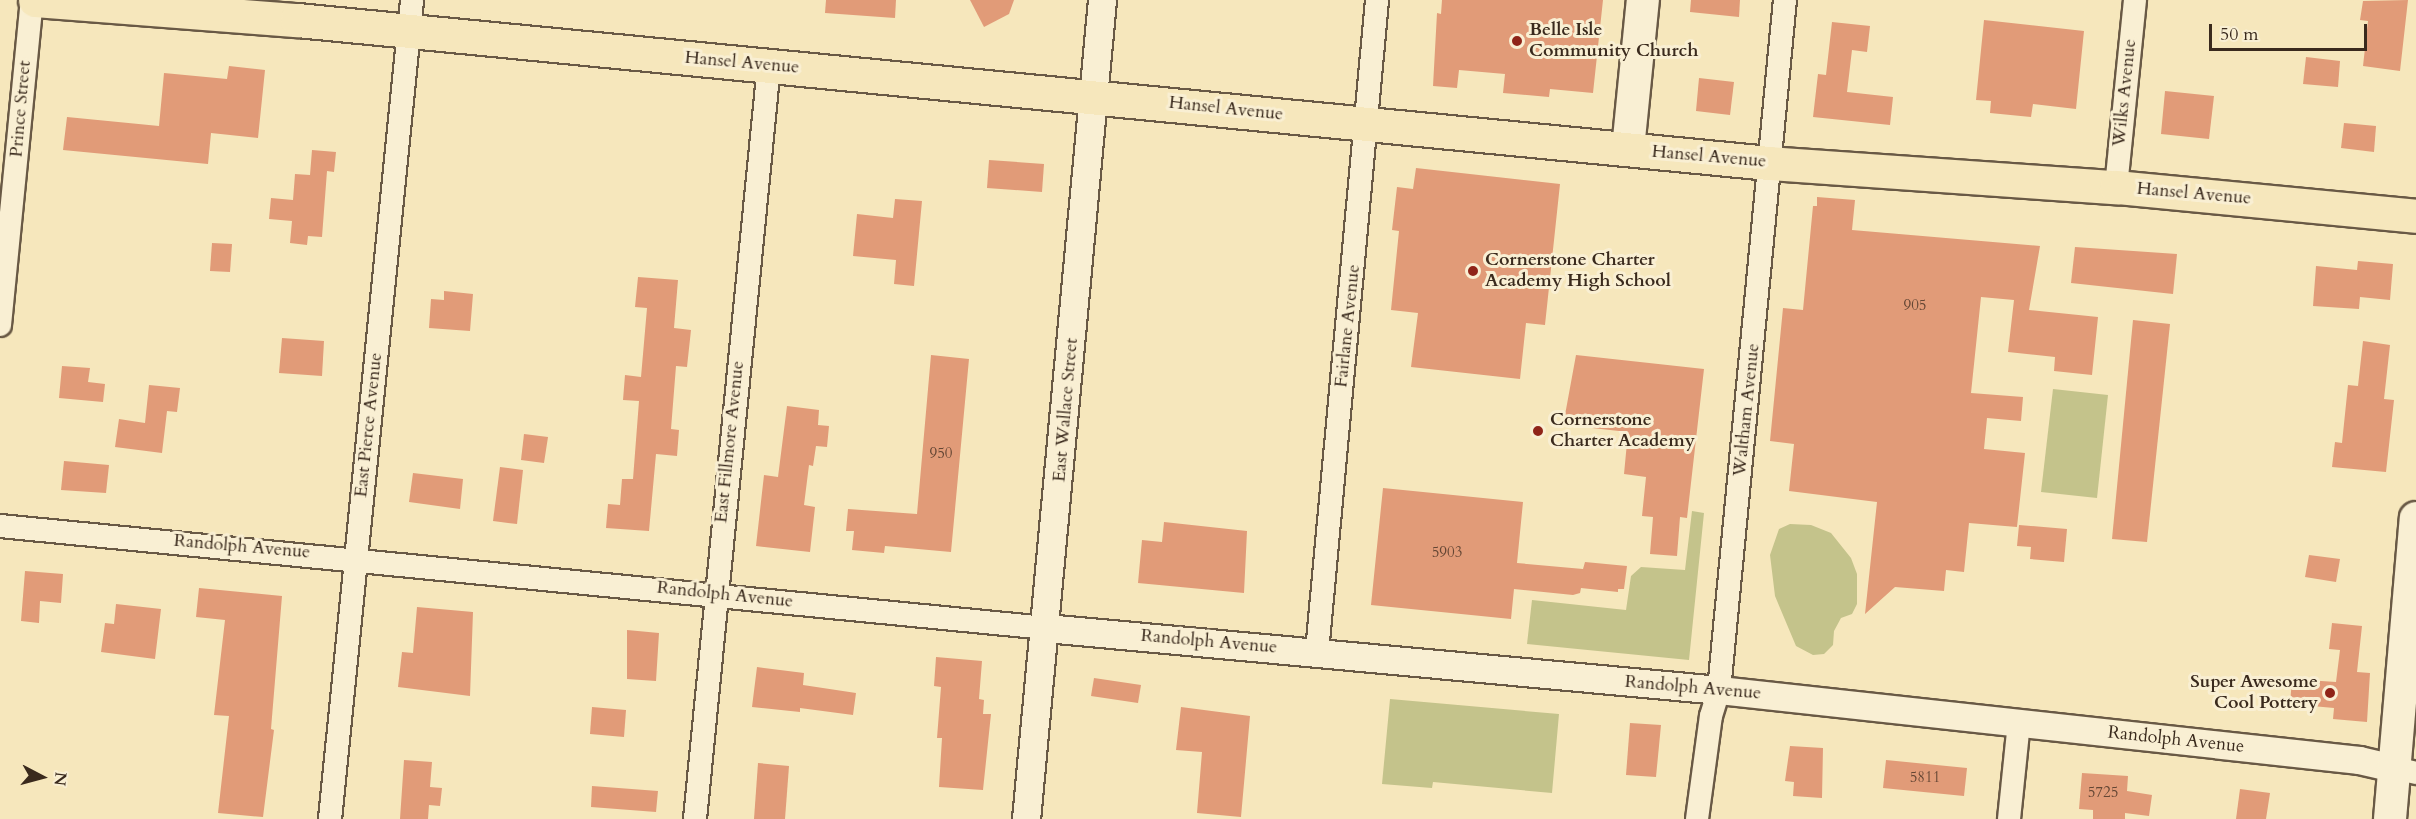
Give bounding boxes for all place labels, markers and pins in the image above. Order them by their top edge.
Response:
place label: Belle Isle Community Church [1529,20,1698,63]
marker: Belle Isle Community Church [1510,34,1524,48]
place label: Cornerstone Charter Academy High School [1485,250,1671,292]
marker: Cornerstone Charter Academy High School [1466,264,1480,278]
place label: Cornerstone Charter Academy [1550,410,1695,452]
marker: Cornerstone Charter Academy [1531,424,1545,438]
place label: Super Awesome Cool Pottery [2190,672,2318,714]
marker: Super Awesome Cool Pottery [2323,686,2337,700]

